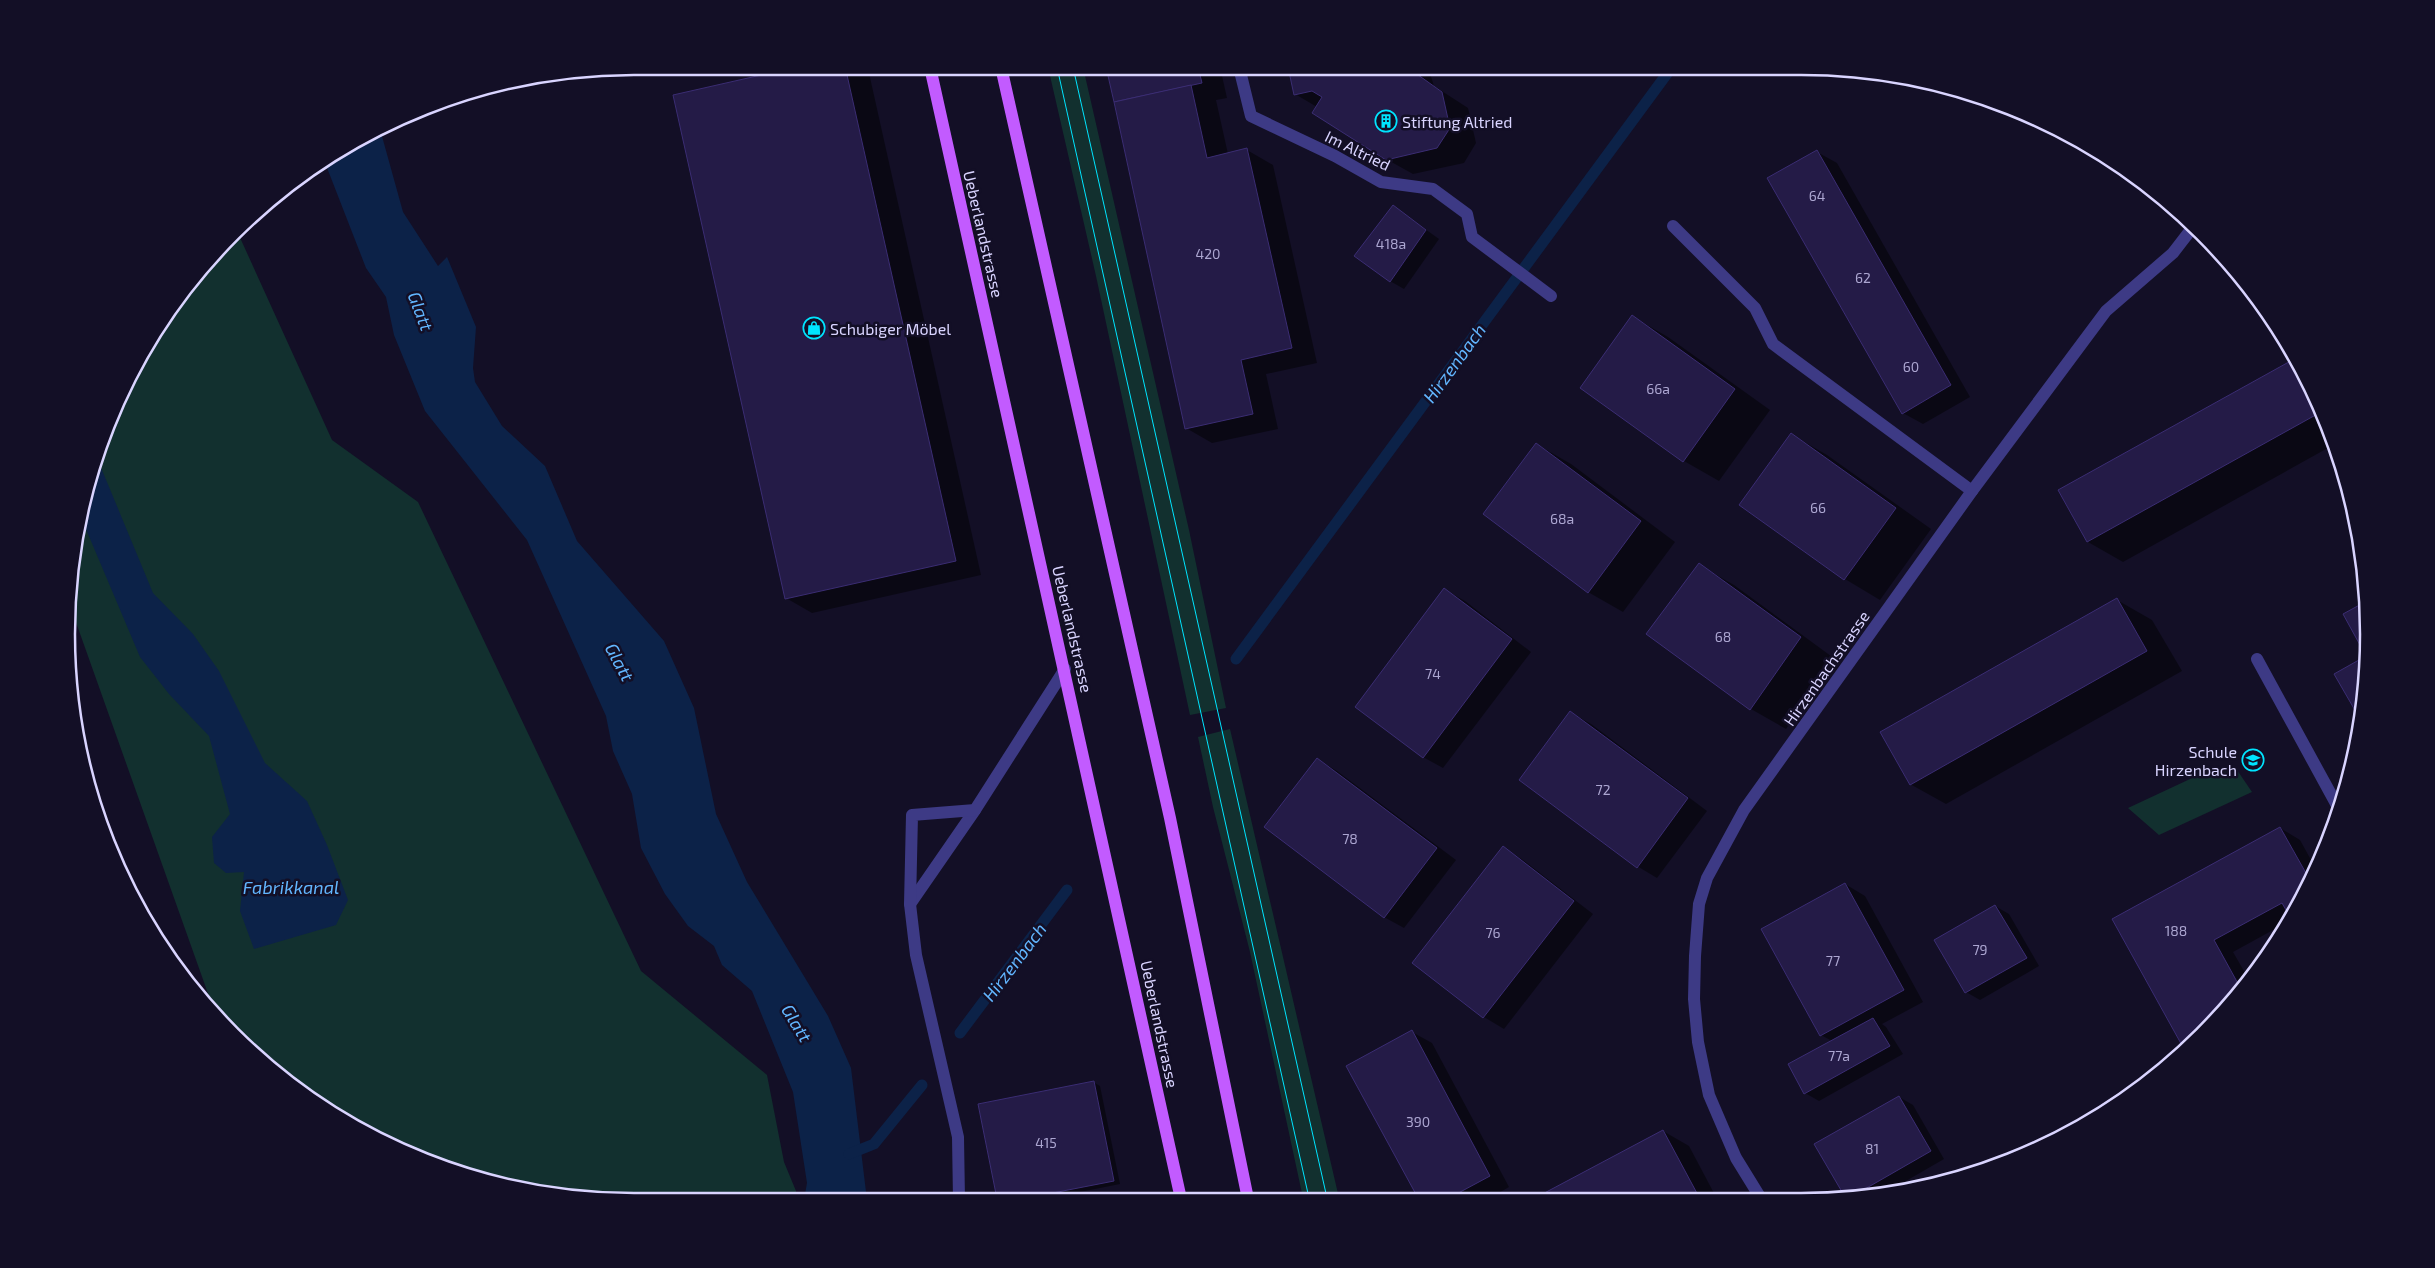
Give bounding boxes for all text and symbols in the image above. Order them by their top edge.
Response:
building icon: Stiftung Altried [1374,109,1398,133]
place label: Stiftung Altried [1402,112,1512,131]
street label: Im Altried [1322,126,1394,174]
street label: Ueberlandstrasse [960,169,1008,299]
house number: 64 [1809,187,1825,204]
house number: 418a [1376,235,1406,252]
house number: 420 [1196,245,1220,262]
house number: 62 [1855,269,1871,286]
water label: Glatt [403,288,439,334]
shop icon: Schubiger Möbel [802,316,826,340]
place label: Schubiger Möbel [830,319,951,338]
water label: Hirzenbach [1418,319,1490,407]
house number: 60 [1903,358,1919,375]
house number: 66a [1646,380,1670,397]
house number: 66 [1810,499,1826,516]
house number: 68a [1550,510,1574,527]
street label: Ueberlandstrasse [1049,564,1097,694]
street label: Hirzenbachstrasse [1779,607,1873,729]
house number: 68 [1715,628,1731,645]
water label: Glatt [601,639,639,685]
house number: 74 [1425,665,1441,682]
place label: Schule Hirzenbach [2155,742,2237,779]
school or university icon: Schule Hirzenbach [2241,748,2265,772]
house number: 72 [1595,781,1611,798]
house number: 78 [1342,830,1358,847]
water label: Fabrikkanal [243,876,339,898]
water label: Hirzenbach [977,918,1051,1006]
house number: 188 [2165,922,2187,939]
house number: 76 [1485,924,1501,941]
house number: 79 [1972,941,1988,958]
house number: 77 [1826,952,1840,969]
street label: Ueberlandstrasse [1137,959,1183,1089]
water label: Glatt [777,1000,817,1046]
house number: 77a [1828,1047,1850,1064]
house number: 390 [1406,1113,1430,1130]
house number: 415 [1035,1134,1057,1151]
house number: 81 [1865,1140,1879,1157]

